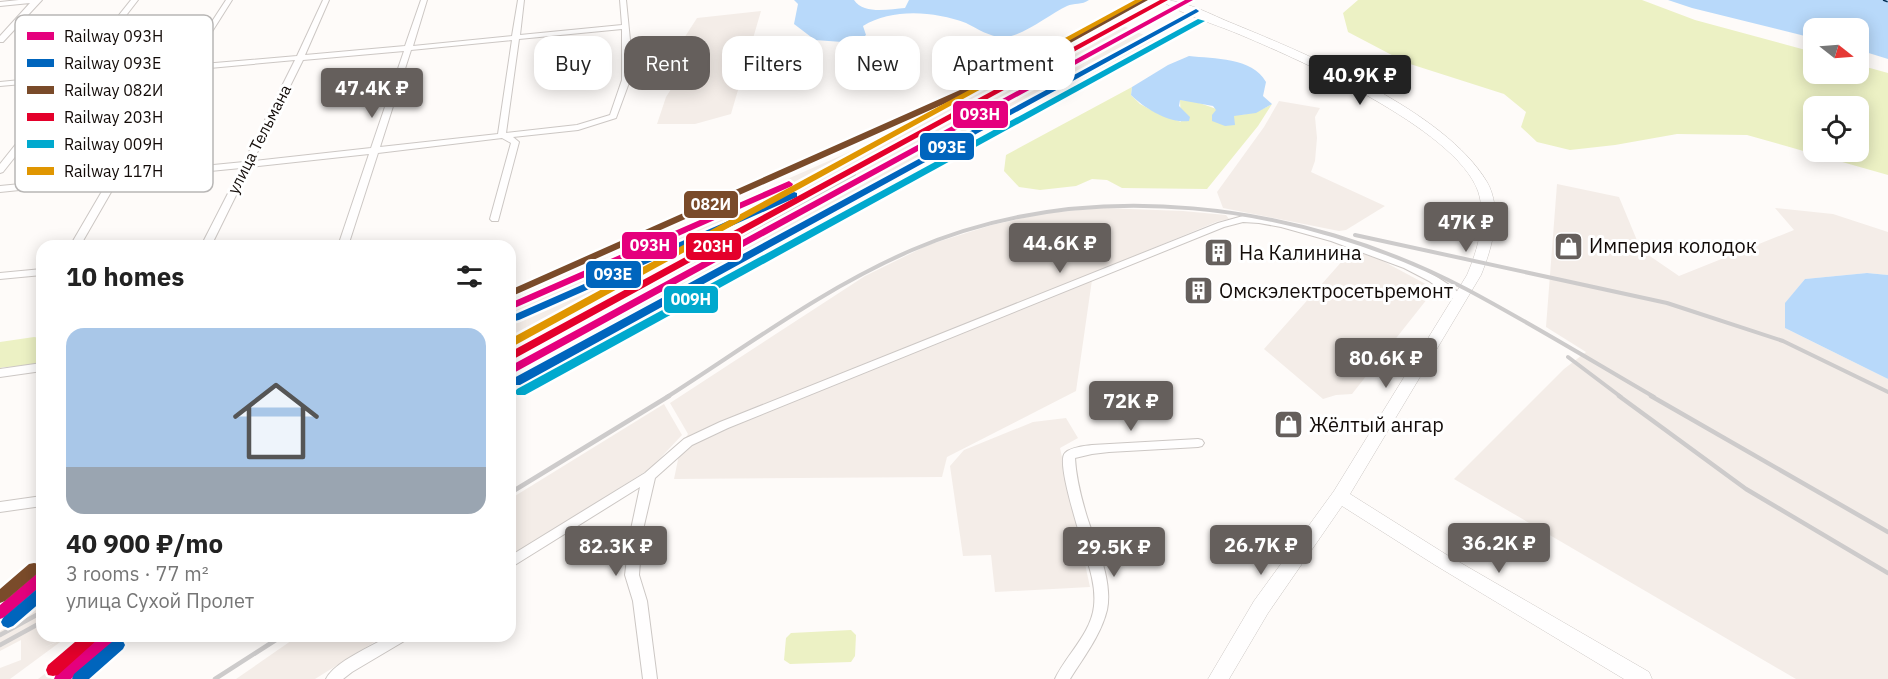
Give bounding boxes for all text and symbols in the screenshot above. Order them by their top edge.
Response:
legend [15,15,213,192]
north arrow [1803,18,1869,84]
map controls [1803,18,1869,162]
text: Railway 093Н [64,26,163,46]
chip: Buy [534,36,612,90]
chip: Rent [624,36,710,90]
chip: Filters [722,36,823,90]
chip: New [835,36,920,90]
chip: Apartment [932,36,1075,90]
text: Railway 093Е [64,53,161,73]
pin: 40.9K ₽ [1305,55,1415,106]
text: 40.9K ₽ [1323,61,1397,88]
pin: 47.4K ₽ [317,68,427,119]
text: 47.4K ₽ [335,74,409,101]
text: Railway 082И [64,80,163,100]
street label: улица Тельмана [223,81,295,197]
button: locate [1803,96,1869,162]
line badge: 093Н [952,100,1009,129]
text: 093Н [960,104,1000,124]
text: Railway 203Н [64,107,163,127]
line badge: 093Е [919,132,975,161]
text: Railway 009Н [64,134,163,154]
text: 093Е [928,137,966,157]
text: Railway 117Н [64,161,163,181]
line badge: 082И [683,190,739,219]
text: 082И [691,194,731,214]
pin: 47K ₽ [1424,202,1508,253]
text: 47K ₽ [1438,208,1494,235]
pin: 44.6K ₽ [1005,223,1115,274]
text: 44.6K ₽ [1023,229,1097,256]
shop icon: Империя колодок [1552,230,1584,262]
line badge: 093Н [621,231,678,260]
line badge: 203Н [685,232,742,261]
place label: Империя колодок [1589,232,1757,259]
text: 093Н [630,235,670,255]
text: 203Н [693,236,733,256]
building icon: На Калинина [1202,237,1234,269]
place label: На Калинина [1239,239,1362,266]
text: 10 homes [66,259,184,293]
icon: filters [453,260,486,293]
line badge: 093Е [585,260,642,289]
text: 093Е [594,264,632,284]
building icon: Омскэлектросетьремонт [1182,275,1214,307]
place label: Омскэлектросетьремонт [1219,277,1454,304]
line badge: 009Н [663,285,719,314]
text: 009Н [671,289,711,309]
pin: 80.6K ₽ [1331,338,1441,389]
text: 80.6K ₽ [1349,344,1423,371]
icon: home [222,367,330,475]
pin: 72K ₽ [1089,381,1173,432]
text: 72K ₽ [1103,387,1159,414]
shop icon: Жёлтый ангар [1272,409,1304,441]
place label: Жёлтый ангар [1309,411,1444,438]
pin: 36.2K ₽ [1444,523,1554,574]
pin: 26.7K ₽ [1206,525,1316,576]
text: 40 900 ₽/mo [66,526,223,560]
pin: 82.3K ₽ [561,526,671,577]
pin: 29.5K ₽ [1059,527,1169,578]
text: 36.2K ₽ [1462,529,1536,556]
text: 26.7K ₽ [1224,531,1298,558]
text: 82.3K ₽ [579,532,653,559]
text: 29.5K ₽ [1077,533,1151,560]
text: 3 rooms · 77 m² [66,560,209,587]
text: улица Сухой Пролет [66,587,254,614]

